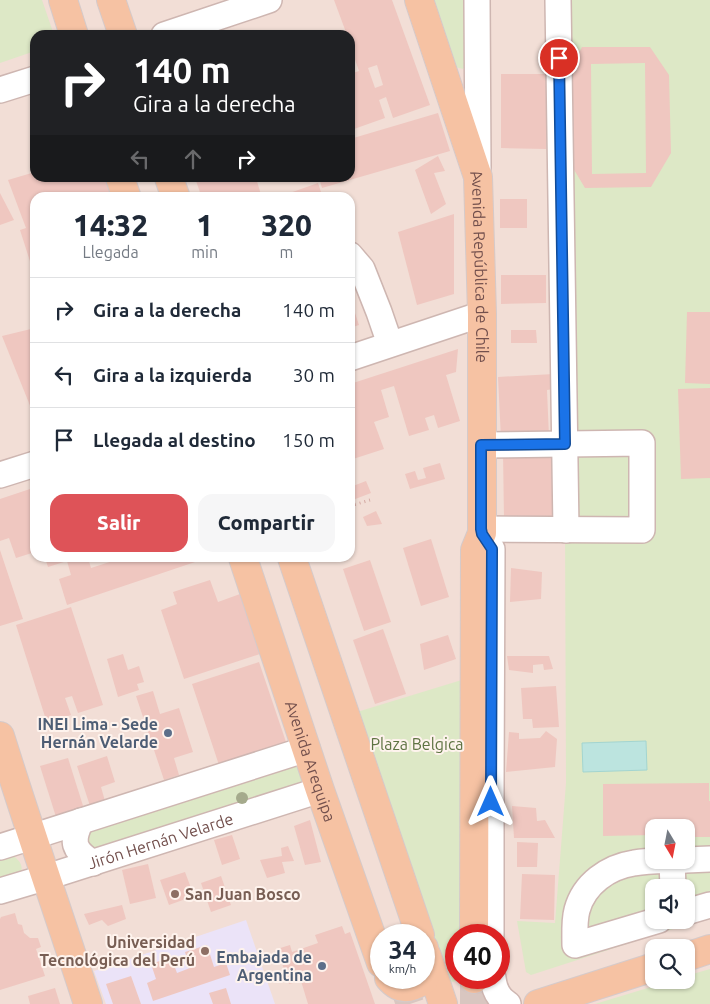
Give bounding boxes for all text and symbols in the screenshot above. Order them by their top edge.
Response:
pin [538,37,580,79]
icon: arrive [545,44,573,72]
icon: right [50,50,115,115]
text: 140 m [133,50,231,90]
text: Gira a la derecha [133,91,296,116]
icon: left [126,145,154,173]
icon: ahead [179,145,207,173]
icon: right [232,145,260,173]
street label: Avenida República de Chile [467,167,491,363]
text: 14:32 [73,208,148,242]
text: 1 [196,208,213,242]
text: 320 [261,208,312,242]
text: Llegada [83,243,139,261]
text: min [191,243,218,261]
text: m [280,243,293,261]
icon: right [50,296,78,324]
text: Gira a la derecha [93,299,241,321]
text: 140 m [282,299,335,321]
icon: left [50,361,78,389]
text: Gira a la izquierda [93,364,252,386]
text: 30 m [293,364,335,386]
icon: arrive [50,426,78,454]
text: Llegada al destino [93,429,256,451]
text: 150 m [282,429,335,451]
button: Salir [50,494,188,552]
button: Compartir [198,494,335,552]
street label: Avenida Arequipa [282,698,339,824]
place label: INEI Lima - Sede Hernán Velarde [37,715,158,751]
marker: INEI Lima - Sede Hernán Velarde [162,727,174,739]
park label: Plaza Belgica [370,735,464,753]
position arrow [464,775,516,827]
street label: Jirón Hernán Velarde [85,809,235,872]
north arrow [645,819,695,869]
map controls [645,819,695,989]
button: sound [645,879,695,929]
place label: San Juan Bosco [185,885,301,903]
marker: San Juan Bosco [169,888,181,900]
speed limit sign: 40 [445,924,510,989]
place label: Universidad Tecnológica del Perú [40,933,195,969]
text: 34 [388,936,417,964]
button: search [645,939,695,989]
marker: Universidad Tecnológica del Perú [199,945,211,957]
place label: Embajada de Argentina [216,948,312,984]
marker: Embajada de Argentina [316,960,328,972]
text: km/h [389,962,416,975]

